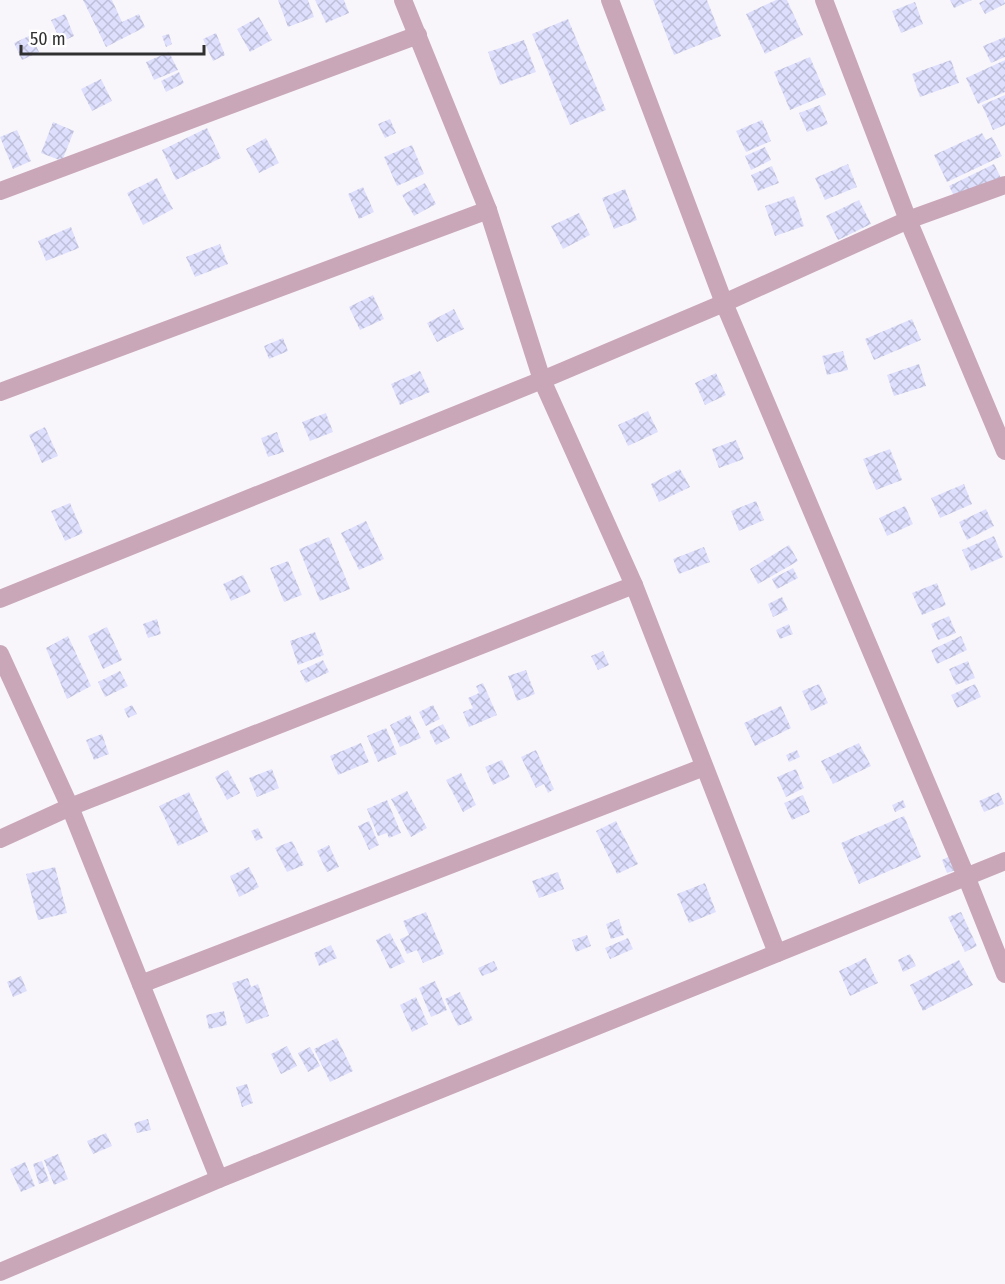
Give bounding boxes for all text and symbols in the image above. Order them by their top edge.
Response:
scale bar [21,18,204,56]
text: 50 m [30,28,66,50]

